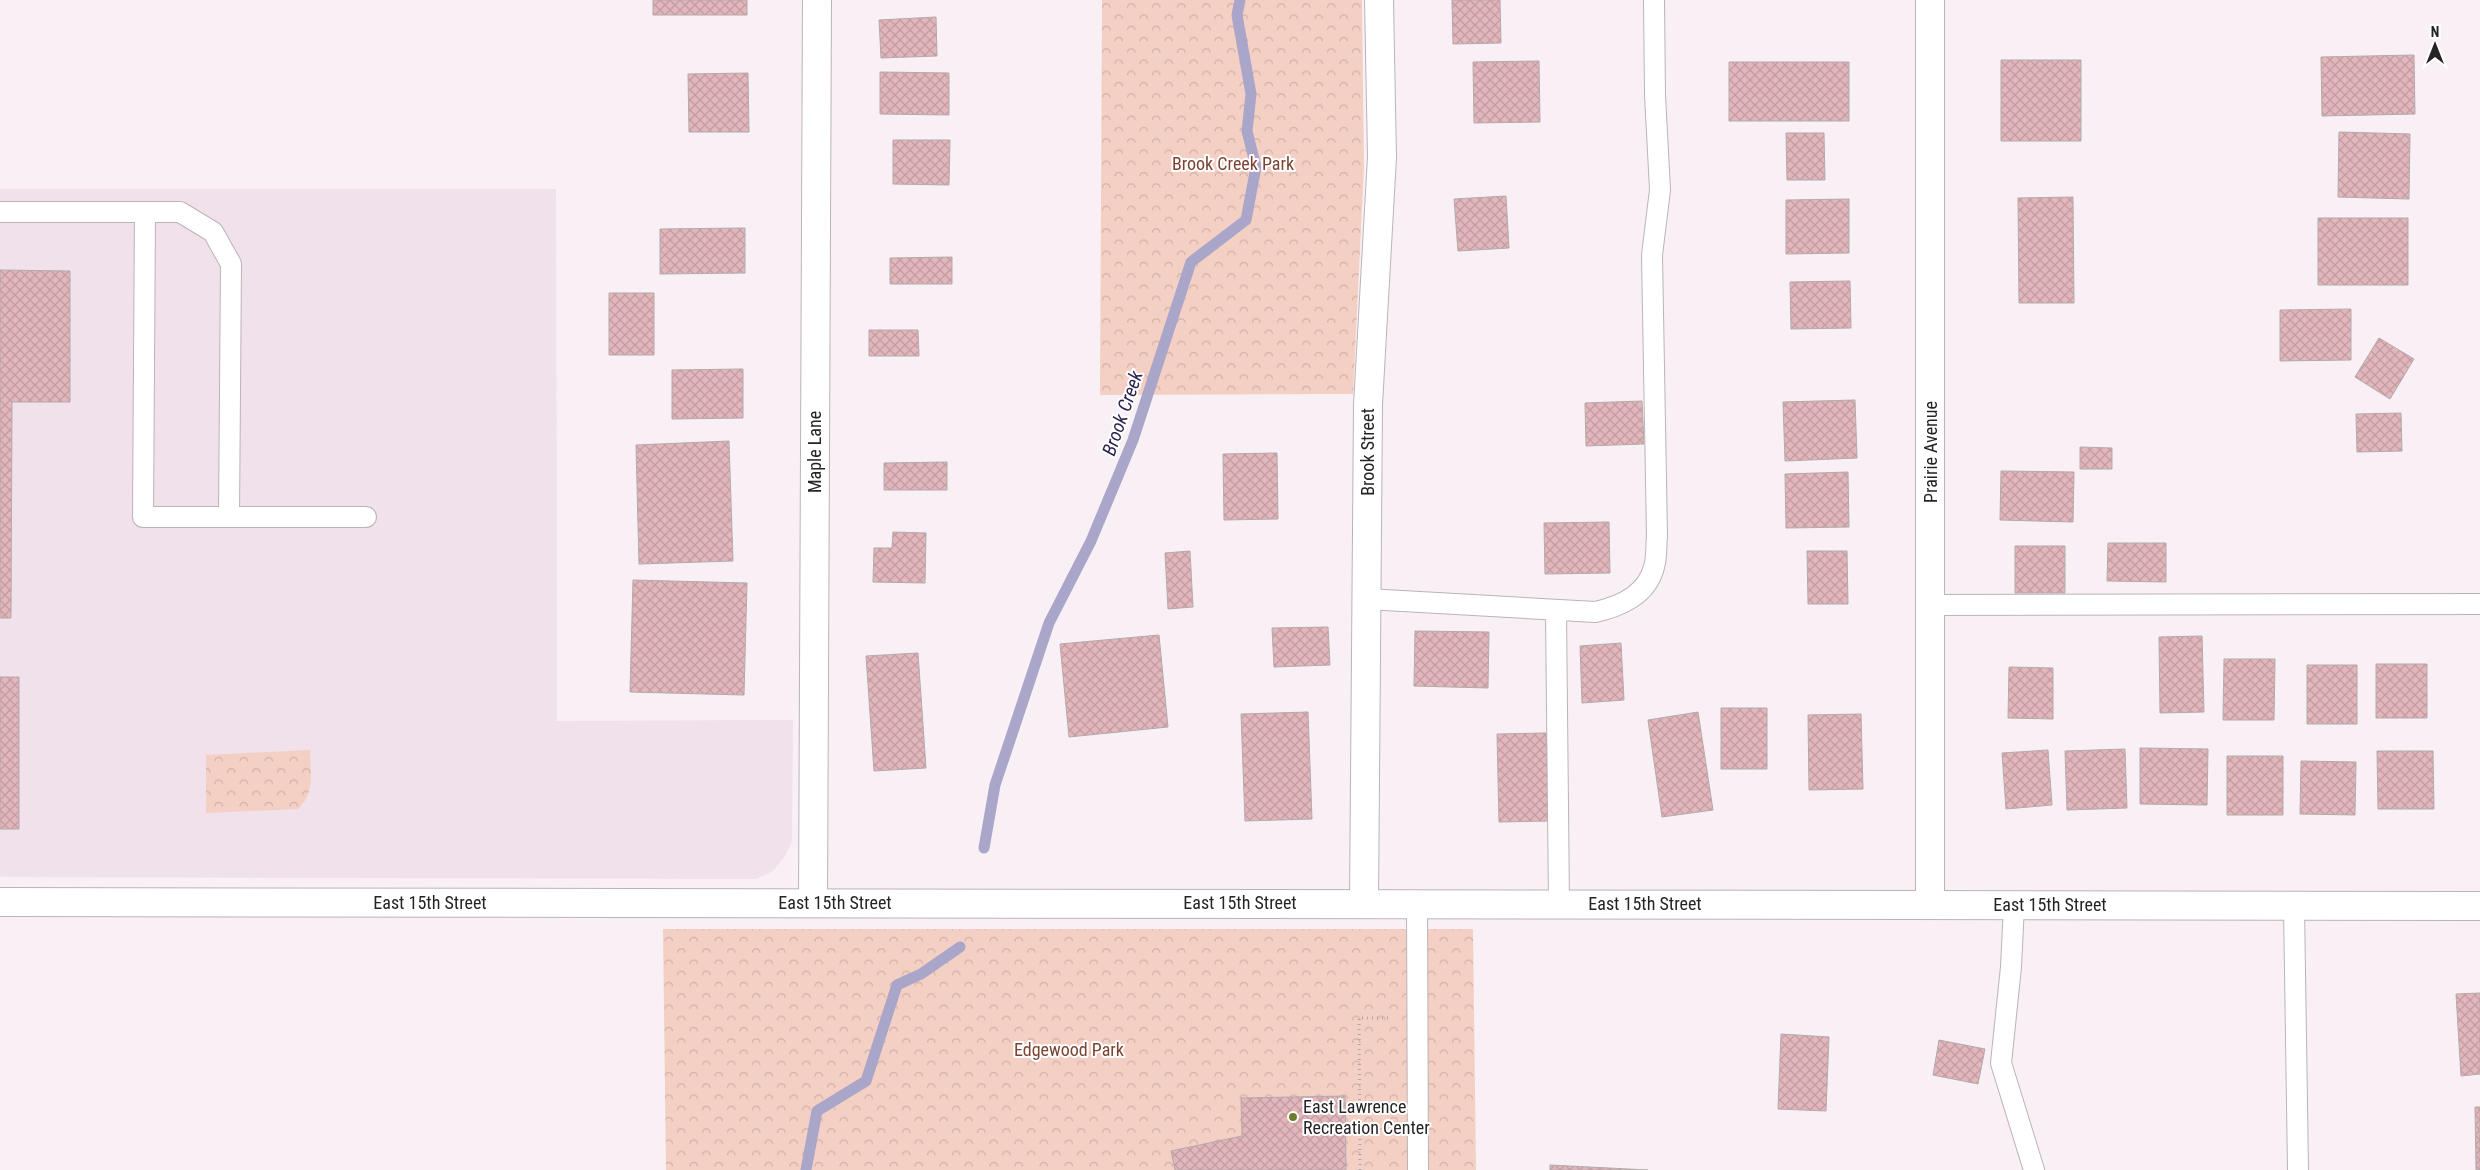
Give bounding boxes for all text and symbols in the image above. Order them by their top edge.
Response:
north arrow [2410,20,2460,70]
text: N [2431,24,2439,40]
park label: Brook Creek Park [1172,153,1294,174]
water label: Brook Creek [1097,367,1148,459]
street label: Prairie Avenue [1920,401,1941,503]
street label: Brook Street [1357,408,1378,496]
street label: Maple Lane [804,411,825,493]
street label: East 15th Street [373,892,487,913]
street label: East 15th Street [778,892,892,913]
street label: East 15th Street [1183,892,1297,913]
street label: East 15th Street [1588,893,1702,914]
street label: East 15th Street [1993,894,2107,915]
park label: Edgewood Park [1014,1039,1124,1060]
place label: East Lawrence Recreation Center [1303,1096,1430,1138]
marker: East Lawrence Recreation Center [1287,1111,1299,1123]

